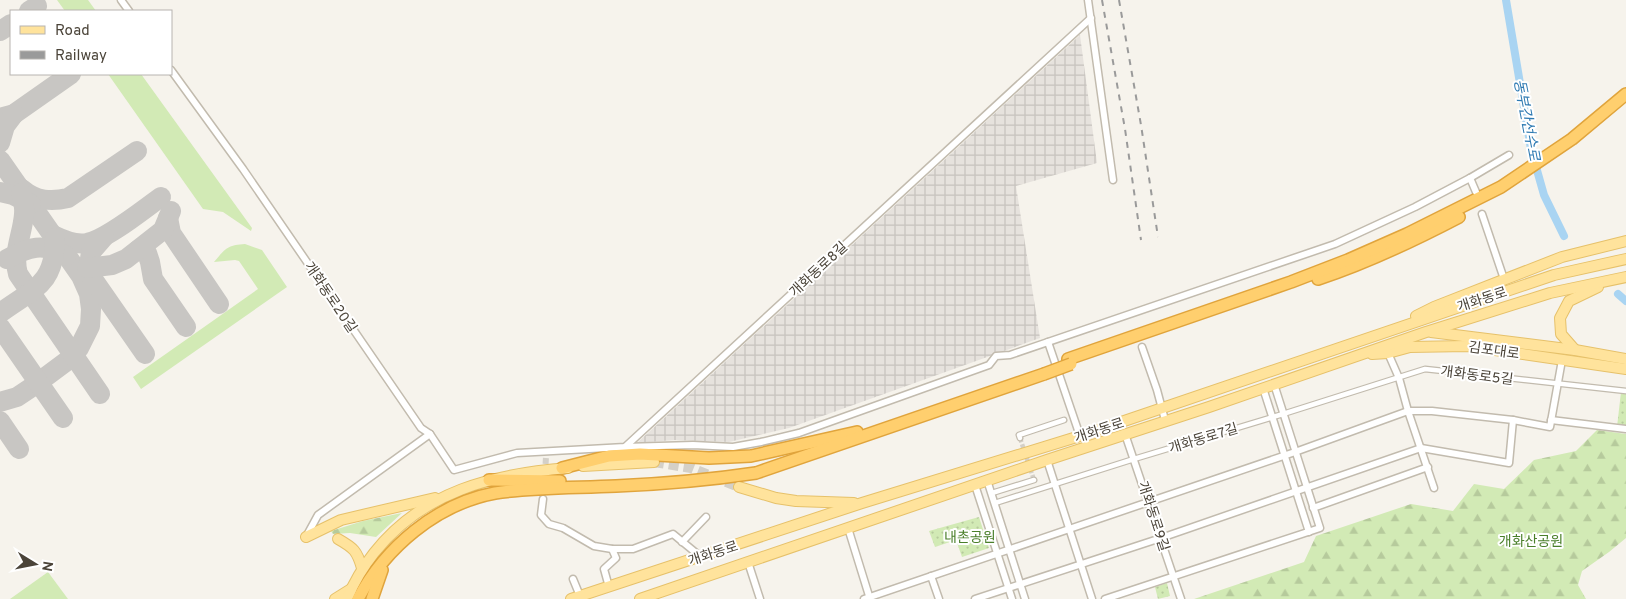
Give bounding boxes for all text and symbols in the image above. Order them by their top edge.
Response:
legend [10,10,172,75]
text: Road [55,22,90,41]
text: Railway [55,47,107,66]
water label: 동부간선수로 [1508,78,1543,164]
street label: 개화동로8길 [787,239,852,301]
street label: 개화동로20길 [300,259,360,337]
street label: 개화동로 [1455,284,1510,316]
street label: 김포대로 [1467,339,1521,364]
street label: 개화동로5길 [1440,364,1514,389]
street label: 개화동로 [1072,415,1127,447]
street label: 개화동로7길 [1167,421,1240,458]
street label: 개화동로9길 [1133,479,1172,554]
park label: 내촌공원 [944,530,996,547]
park label: 개화산공원 [1499,534,1563,551]
street label: 개화동로 [686,538,741,570]
north arrow [10,539,60,589]
text: N [37,560,56,572]

